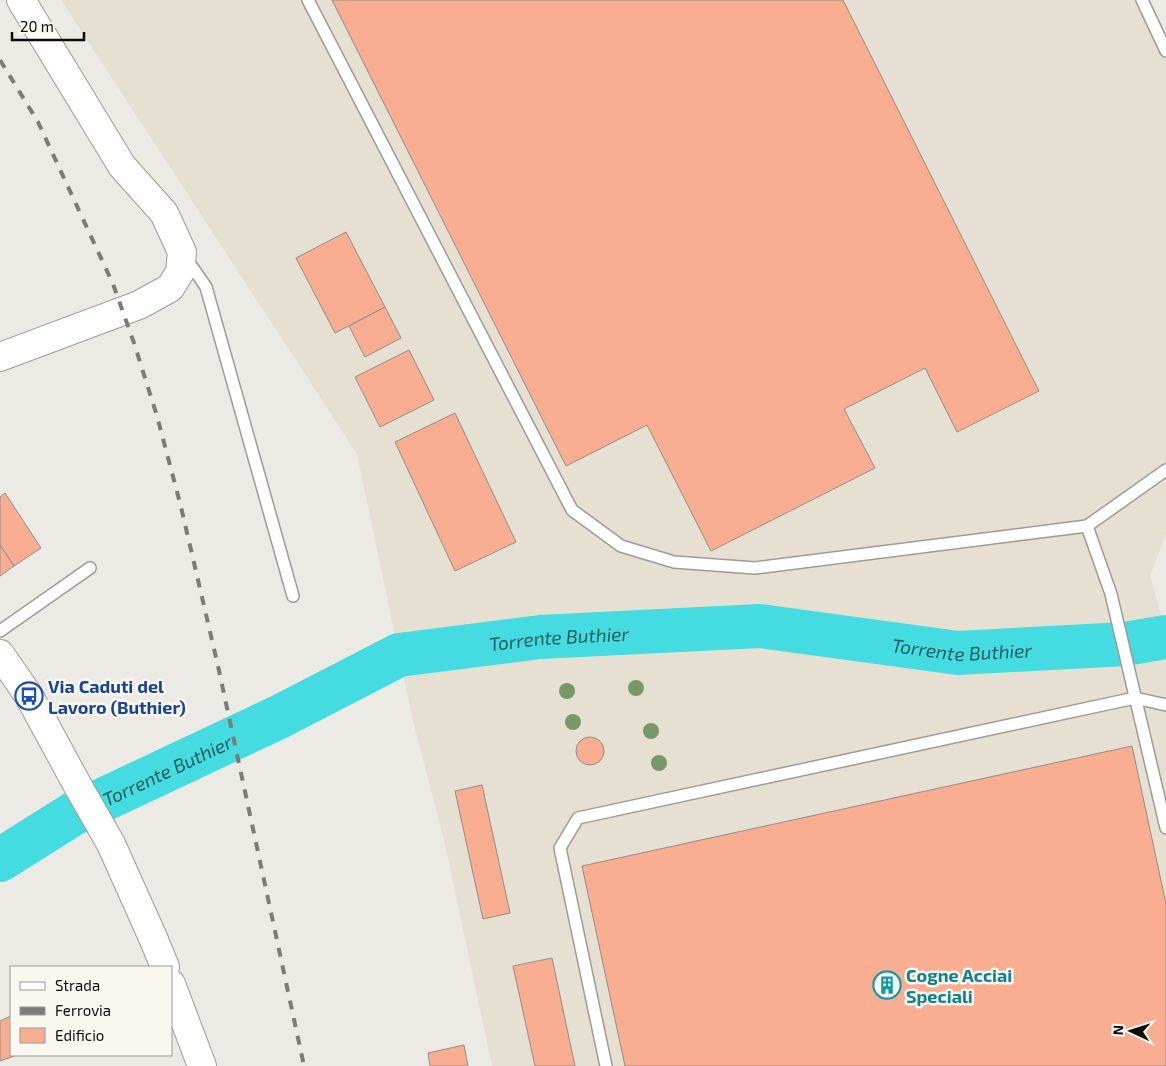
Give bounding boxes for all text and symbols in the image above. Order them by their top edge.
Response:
scale bar [12,10,85,42]
text: 20 m [20,17,54,35]
water label: Torrente Buthier [487,621,630,655]
water label: Torrente Buthier [890,633,1033,665]
place label: Via Caduti del Lavoro (Buthier) [48,675,186,718]
bus stop icon: Via Caduti del Lavoro (Buthier) [14,681,44,711]
water label: Torrente Buthier [98,729,236,810]
place label: Cogne Acciai Speciali [906,964,1012,1007]
legend [10,966,172,1056]
building icon: Cogne Acciai Speciali [872,970,902,1000]
text: Strada [55,976,100,994]
text: Ferrovia [55,1001,111,1019]
north arrow [1106,1006,1156,1056]
text: N [1109,1024,1126,1036]
text: Edificio [55,1026,104,1044]

